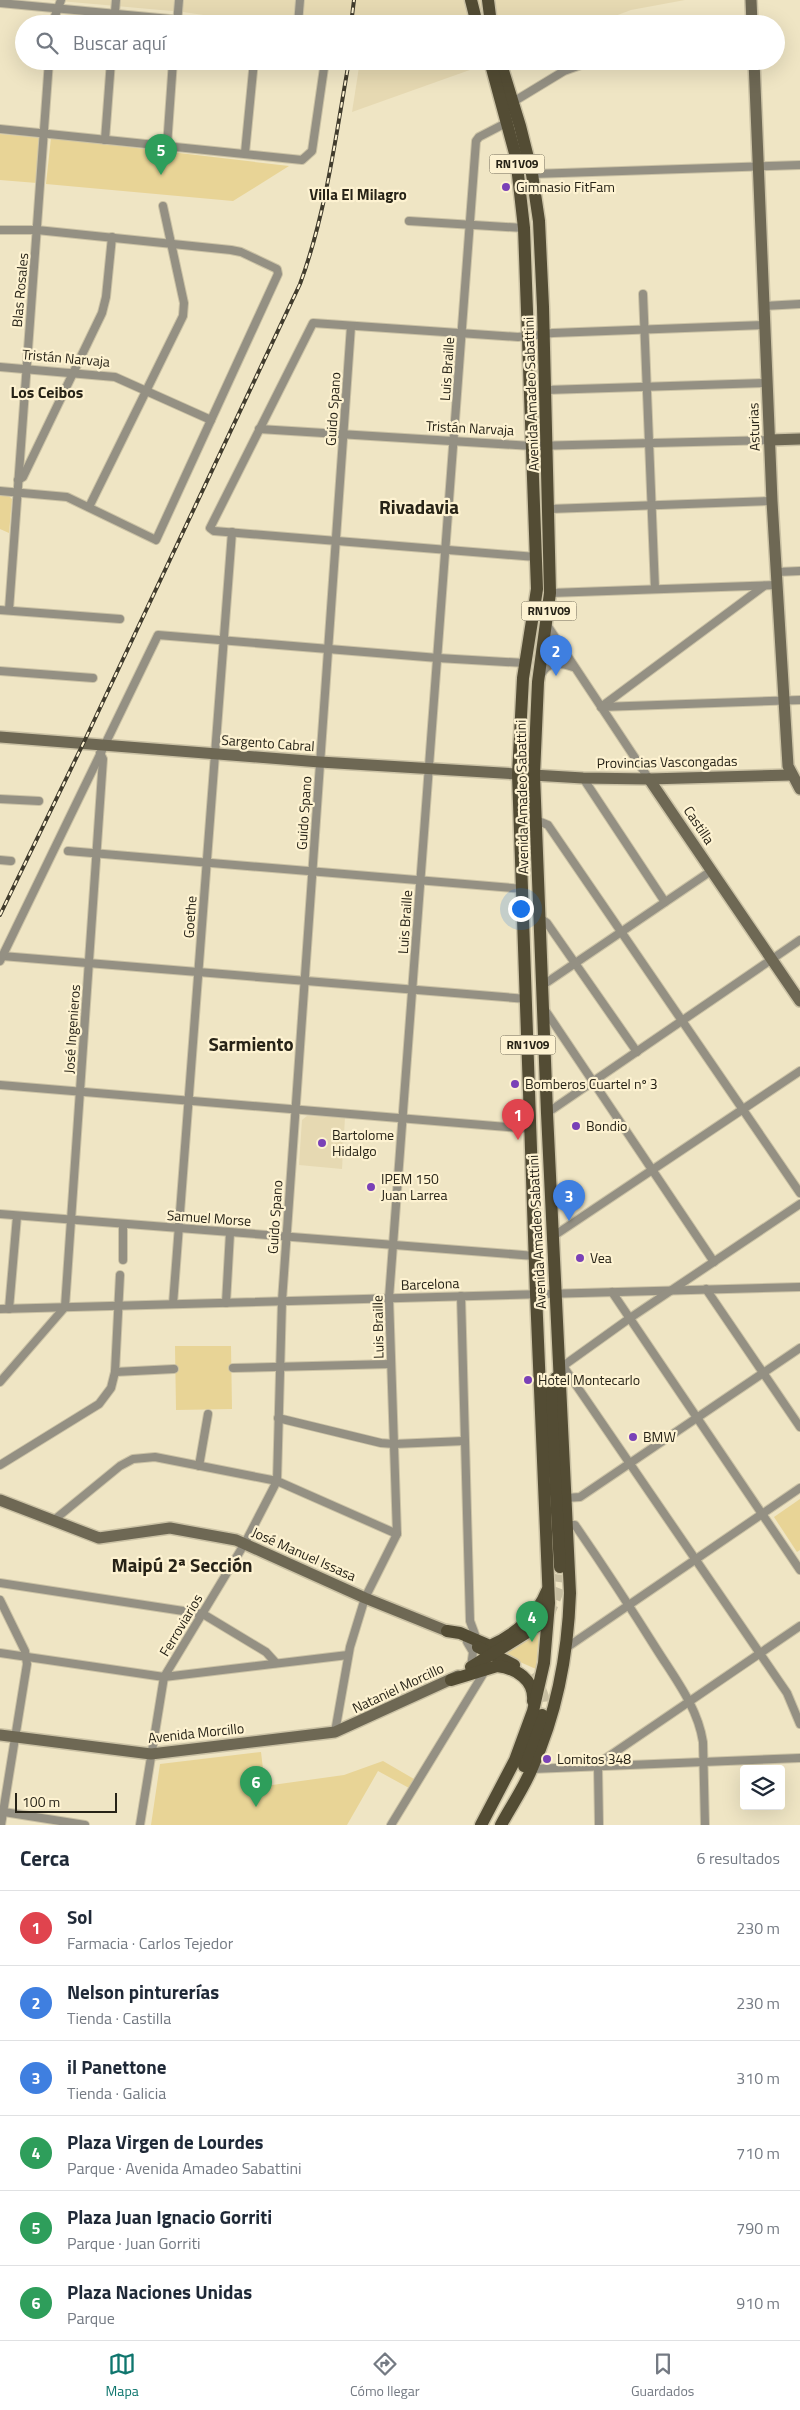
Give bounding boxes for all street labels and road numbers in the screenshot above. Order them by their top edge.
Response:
road number: RN1V09 [490,154,544,173]
street label: Blas Rosales [6,252,33,328]
street label: Avenida Amadeo Sabattini [517,317,544,472]
street label: Luis Braille [434,336,459,402]
street label: Tristán Narvaja [21,343,111,372]
street label: Guido Spano [319,371,346,447]
street label: Asturias [742,402,765,452]
street label: Tristán Narvaja [425,415,515,440]
road number: RN1V09 [522,602,576,620]
street label: Avenida Amadeo Sabattini [510,720,533,874]
street label: Sargento Cabral [221,729,315,756]
street label: Provincias Vascongadas [596,750,738,773]
street label: Guido Spano [290,775,317,851]
street label: Castilla [679,801,720,848]
street label: Luis Braille [392,889,417,955]
street label: Goethe [178,895,201,939]
street label: José Ingenieros [58,984,85,1074]
road number: RN1V09 [500,1036,556,1054]
street label: Avenida Amadeo Sabattini [522,1154,551,1310]
street label: Guido Spano [261,1179,288,1255]
street label: Samuel Morse [166,1204,252,1231]
street label: Barcelona [400,1272,460,1295]
street label: Luis Braille [366,1295,389,1359]
street label: José Manuel Issasa [249,1521,360,1586]
street label: Ferroviarios [154,1589,208,1660]
street label: Nataniel Morcillo [348,1657,447,1718]
street label: Avenida Morcillo [147,1717,245,1748]

